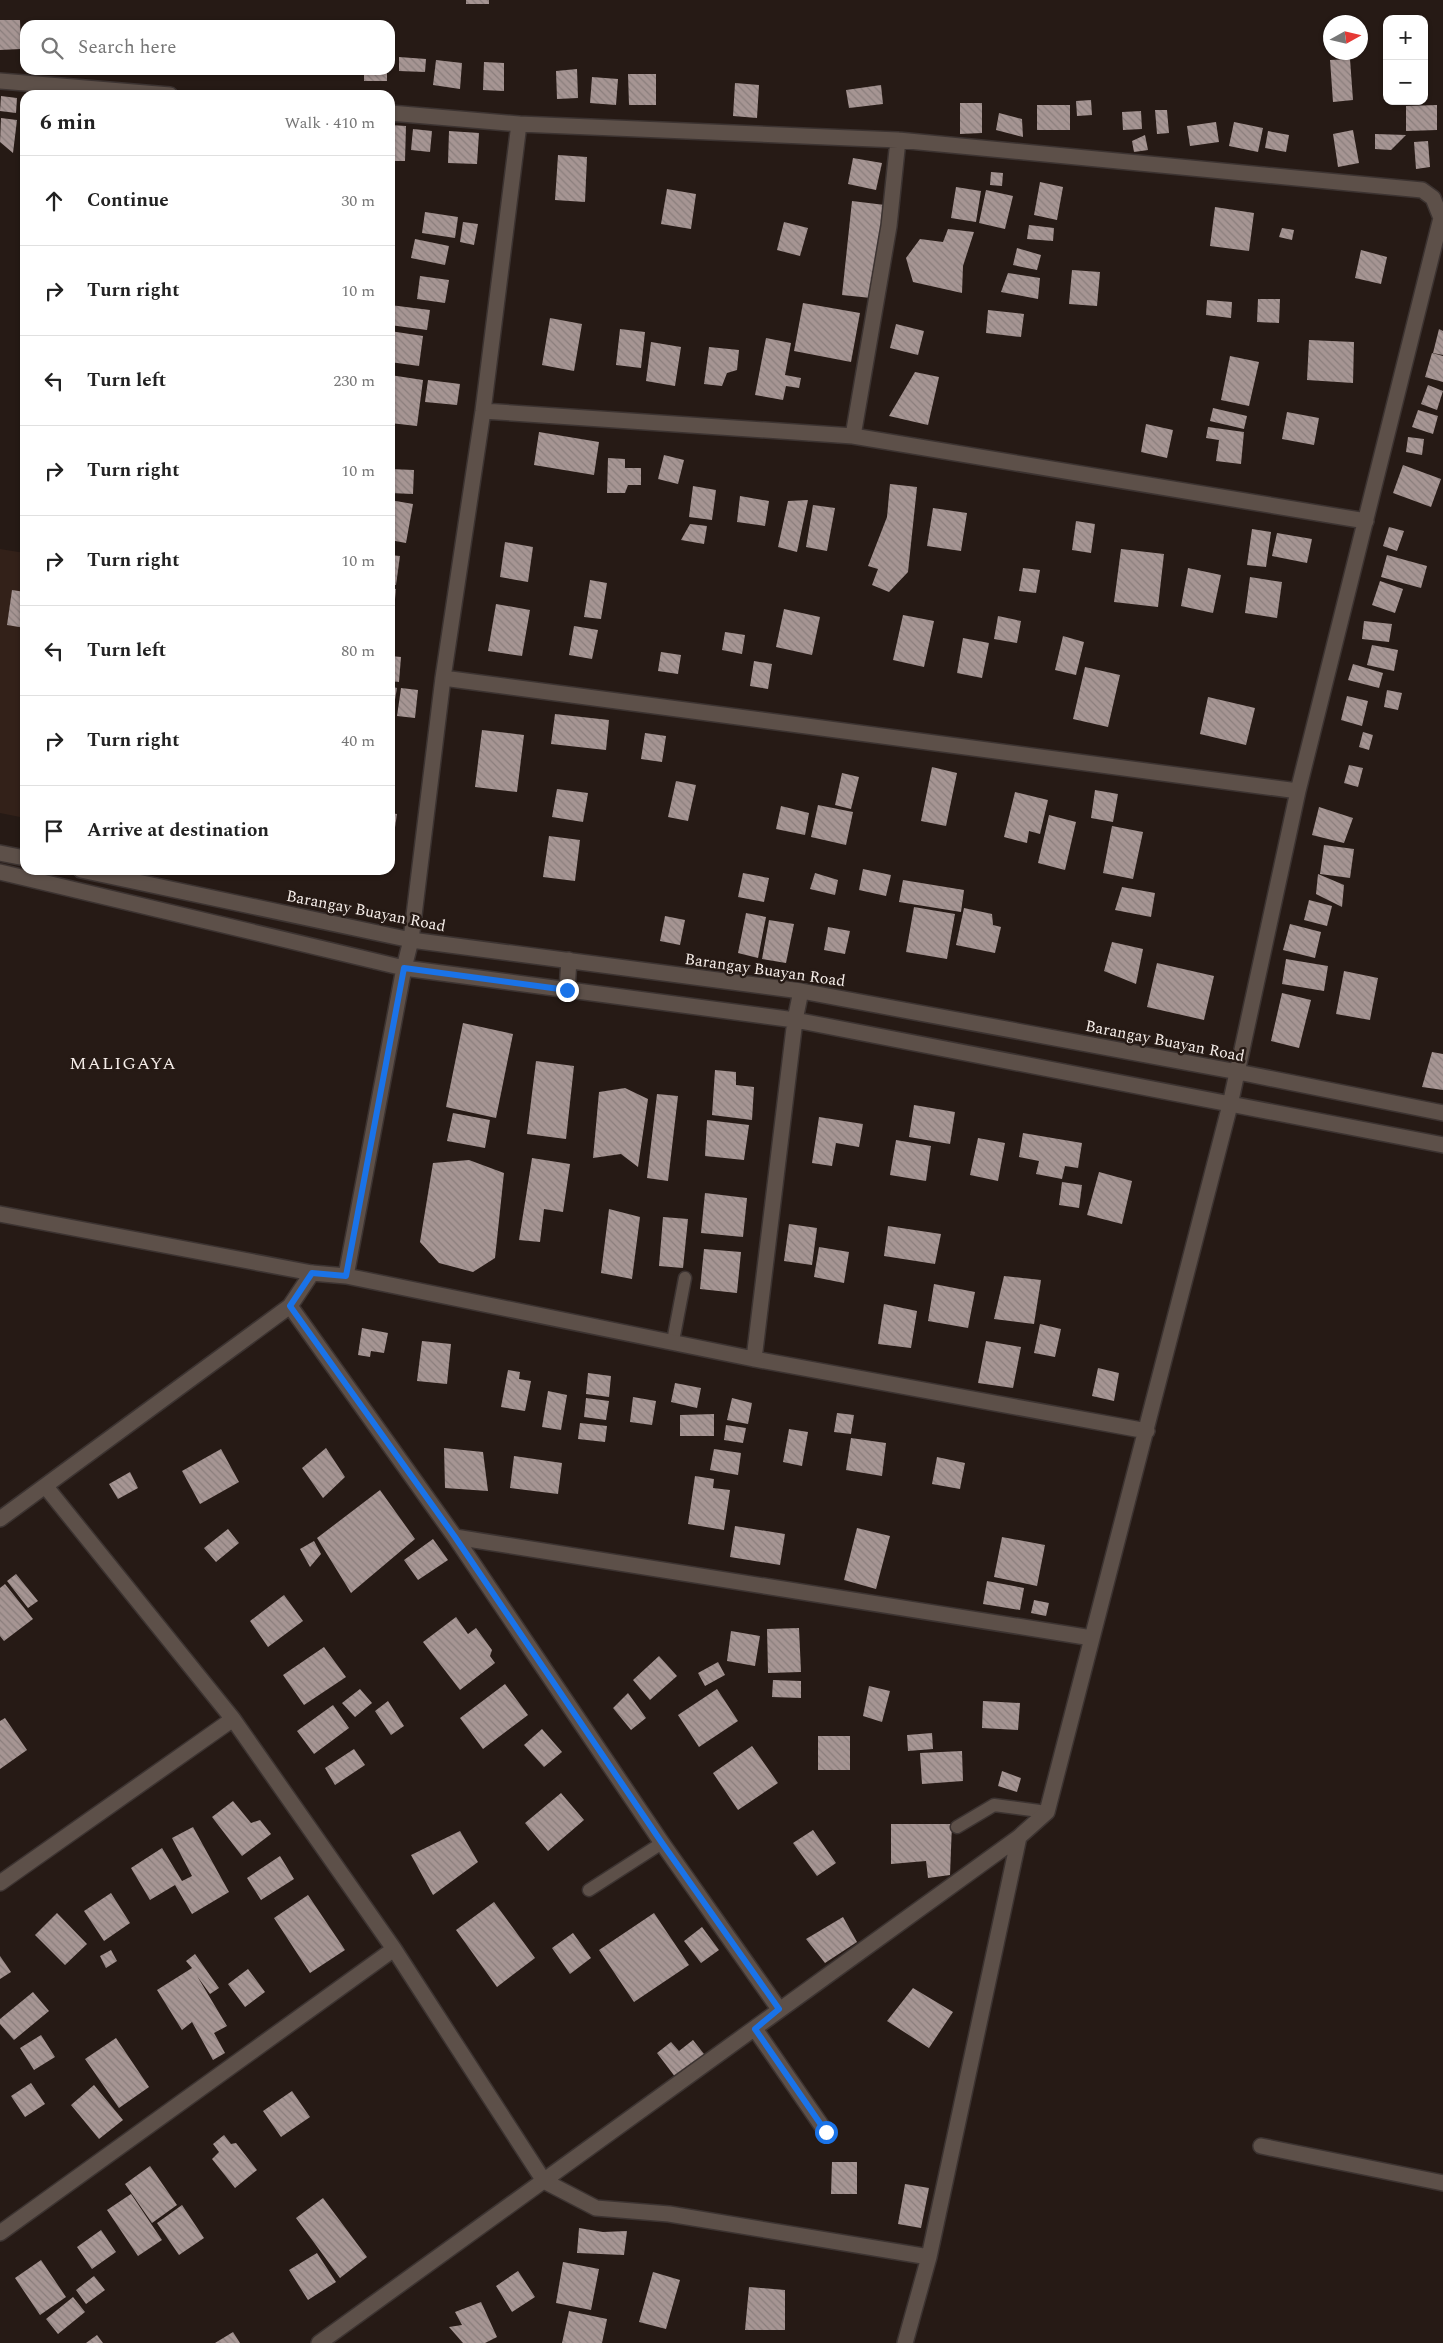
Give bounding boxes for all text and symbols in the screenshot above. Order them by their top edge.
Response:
north arrow [1323,15,1368,60]
map controls [1383,15,1428,105]
button: + [1383,15,1428,60]
search box [20,20,395,75]
text: Search here [78,33,177,62]
icon: search [38,34,66,62]
button: − [1383,60,1428,105]
text: 6 min [40,107,96,139]
text: Walk · 410 m [284,111,375,135]
text: Continue [87,186,169,215]
icon: ahead [40,187,68,215]
text: 30 m [341,189,375,213]
text: Turn right [87,276,180,305]
icon: right [40,277,68,305]
text: 10 m [341,279,375,303]
text: Turn left [87,366,166,395]
icon: left [40,367,68,395]
text: 230 m [333,369,375,393]
text: Turn right [87,456,180,485]
icon: right [40,457,68,485]
text: 10 m [341,459,375,483]
text: Turn right [87,546,180,575]
icon: right [40,547,68,575]
text: 10 m [341,549,375,573]
text: Turn left [87,636,166,665]
icon: left [40,637,68,665]
text: 80 m [341,639,375,663]
text: Turn right [87,726,180,755]
icon: right [40,727,68,755]
text: 40 m [341,729,375,753]
text: Arrive at destination [87,816,269,845]
icon: arrive [40,817,68,845]
street label: Barangay Buayan Road [284,884,448,938]
street label: Barangay Buayan Road [683,947,847,993]
route end [556,979,579,1002]
street label: Barangay Buayan Road [1083,1014,1247,1068]
district label: MALIGAYA [69,1050,177,1077]
route start [815,2121,838,2144]

